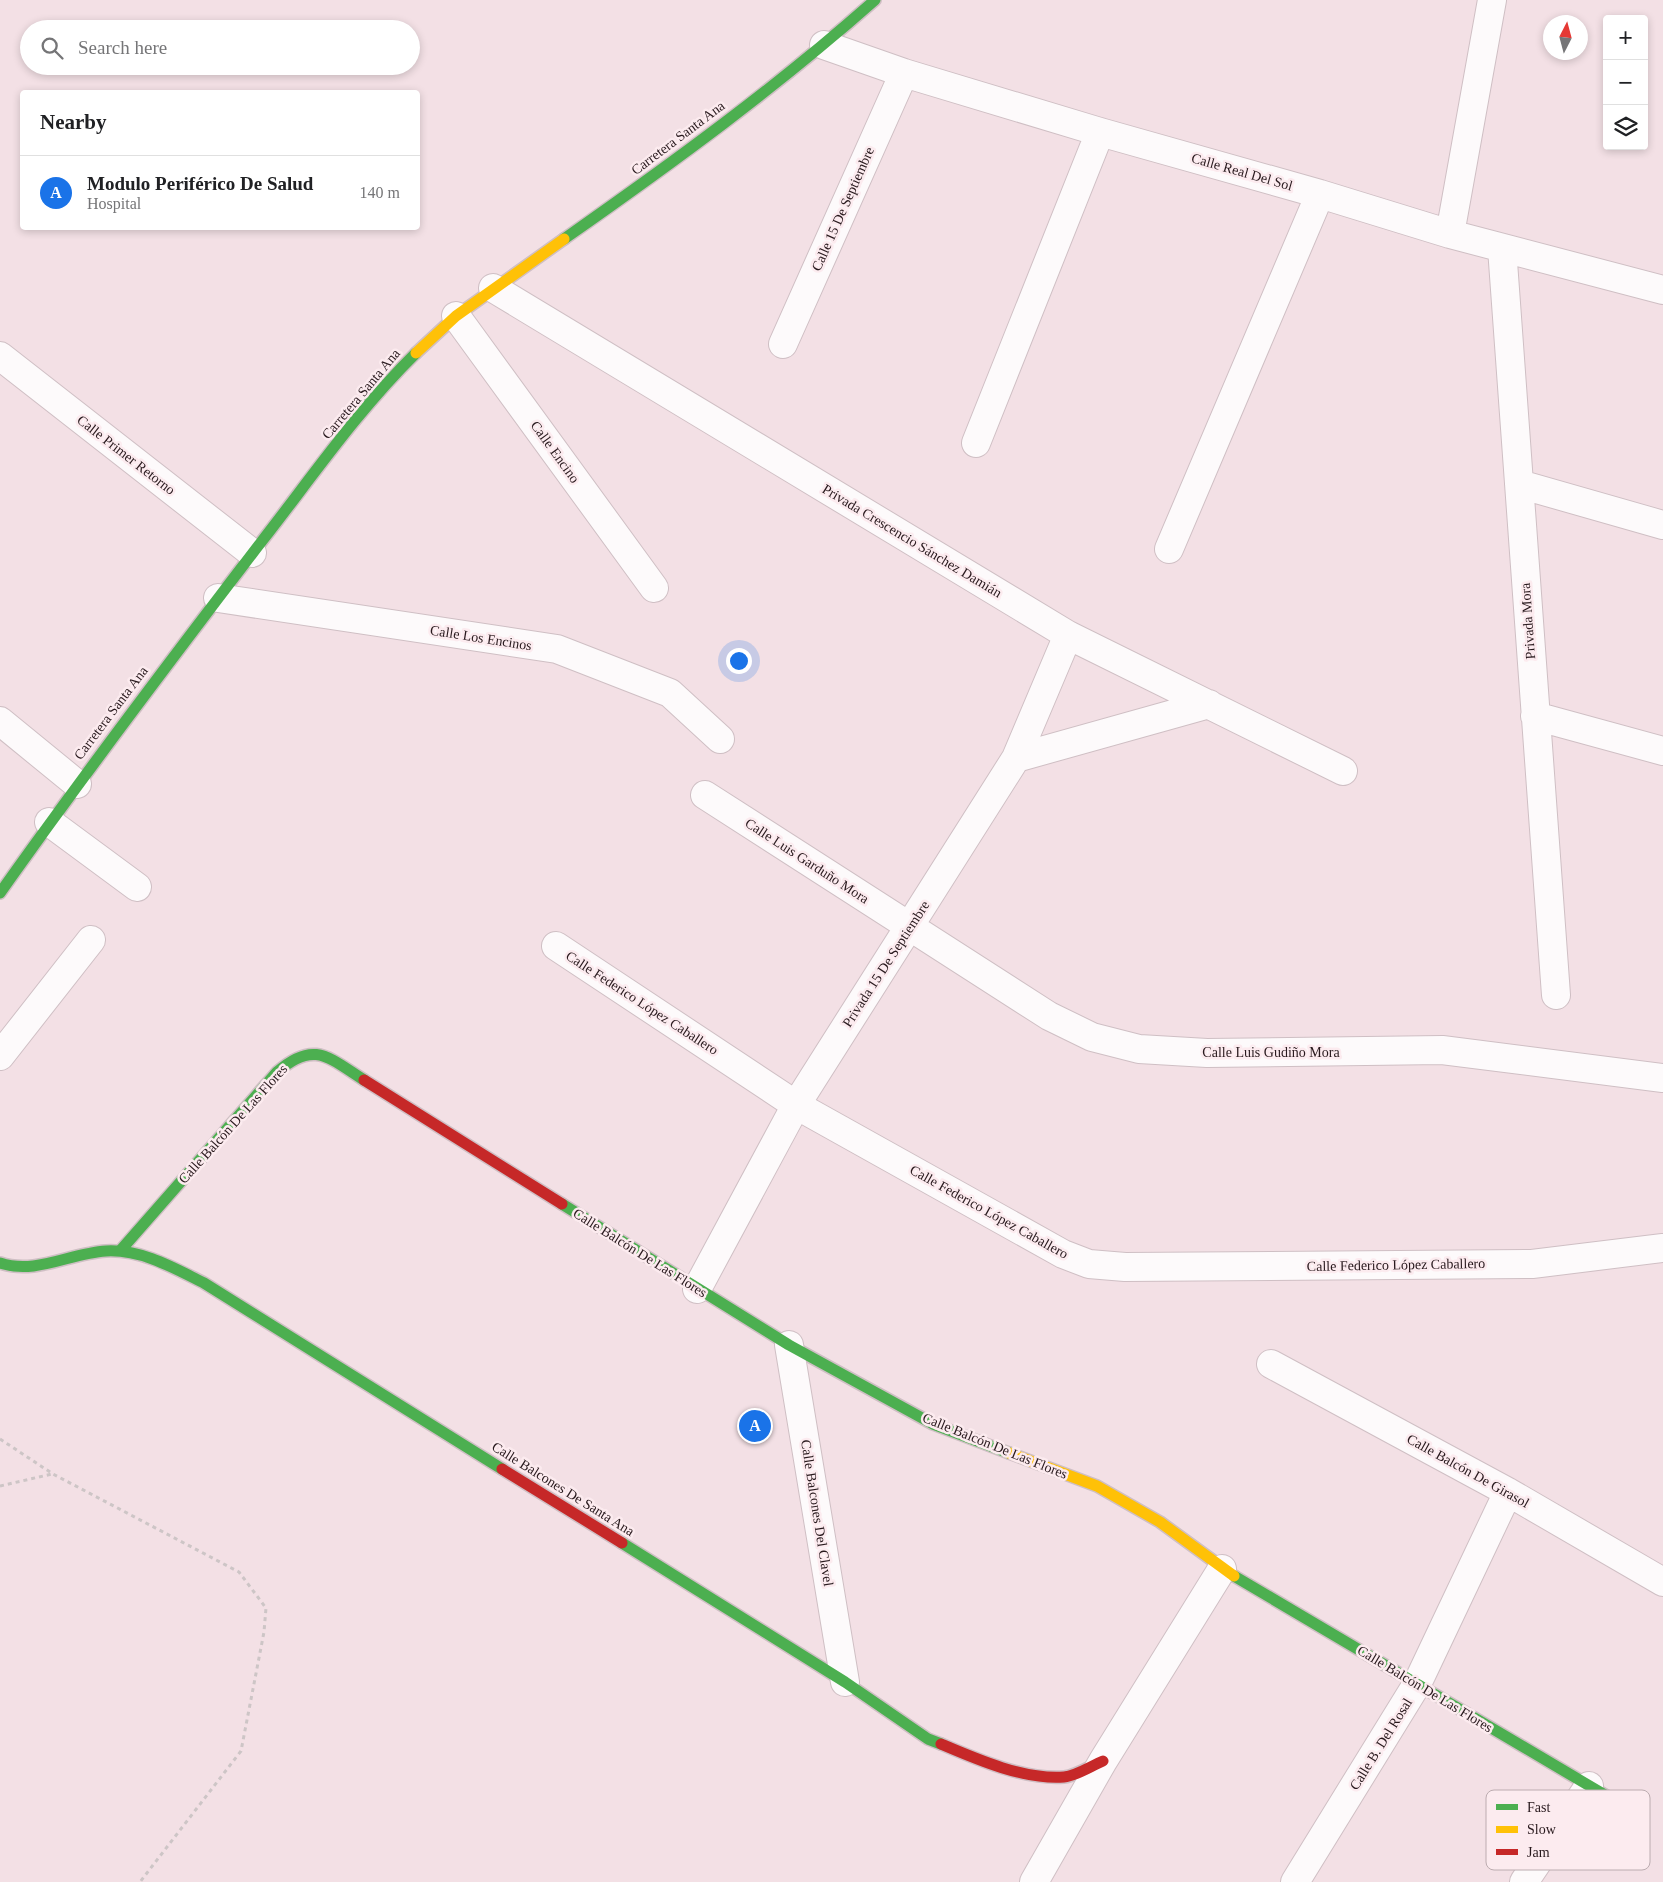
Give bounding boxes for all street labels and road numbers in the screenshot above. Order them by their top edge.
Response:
street label: Carretera Santa Ana [628,98,728,178]
street label: Calle 15 De Septiembre [809,145,877,273]
street label: Calle Real Del Sol [1190,150,1294,194]
street label: Carretera Santa Ana [319,345,403,442]
street label: Calle Primer Retorno [74,412,178,498]
street label: Calle Encino [528,418,582,486]
street label: Privada Crescencio Sánchez Damián [820,481,1004,601]
street label: Privada Mora [1518,581,1538,660]
street label: Calle Los Encinos [429,623,533,653]
street label: Carretera Santa Ana [71,663,151,763]
street label: Calle Luis Garduño Mora [742,815,872,907]
street label: Privada 15 De Septiembre [840,898,932,1030]
street label: Calle Federico López Caballero [563,948,721,1058]
street label: Calle Luis Gudiño Mora [1202,1045,1340,1060]
street label: Calle Balcón De Las Flores [176,1061,290,1187]
street label: Calle Federico López Caballero [907,1162,1071,1262]
street label: Calle Balcón De Las Flores [570,1206,710,1300]
street label: Calle Federico López Caballero [1307,1256,1485,1274]
street label: Calle Balcón De Las Flores [920,1410,1070,1482]
street label: Calle Balcón De Girasol [1404,1431,1532,1511]
street label: Calle Balcones De Santa Ana [489,1439,638,1539]
street label: Calle Balcones Del Clavel [798,1439,836,1587]
street label: Calle Balcón De Las Flores [1355,1643,1495,1735]
street label: Calle B. Del Rosal [1347,1695,1415,1792]

